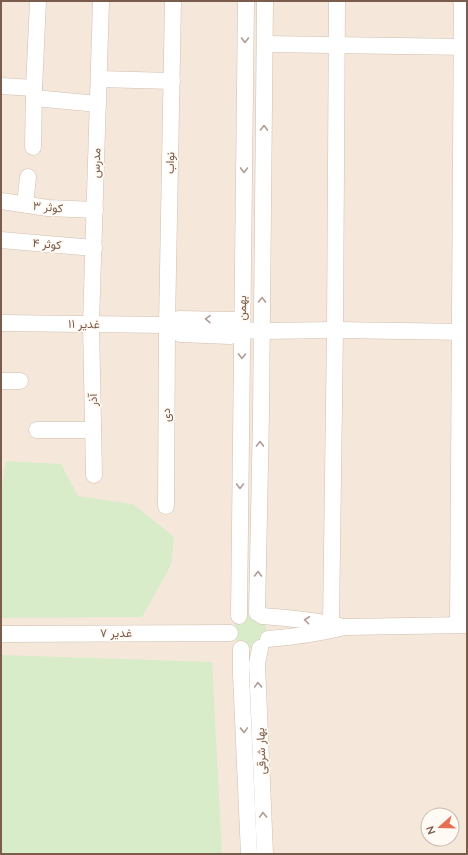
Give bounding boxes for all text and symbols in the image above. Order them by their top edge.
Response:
one-way arrow [241,37,249,43]
one-way arrow [260,125,268,131]
street label: مدرس [87,148,105,178]
street label: نواب [162,152,178,174]
one-way arrow [240,167,248,173]
street label: کوثر ۳ [32,197,64,217]
street label: کوثر ۴ [32,235,62,253]
street label: بهمن [234,295,250,321]
one-way arrow [258,297,266,303]
one-way arrow [205,315,211,323]
street label: غدیر ۱۱ [68,316,100,332]
one-way arrow [238,353,246,359]
street label: آذر [85,392,101,407]
street label: دی [158,408,174,422]
one-way arrow [256,441,264,447]
one-way arrow [236,483,244,489]
one-way arrow [254,571,262,577]
one-way arrow [304,616,310,625]
street label: غدیر ۷ [100,625,132,641]
one-way arrow [254,682,262,688]
one-way arrow [239,727,248,733]
street label: بهار شرقی [252,727,270,775]
north arrow [420,807,460,847]
one-way arrow [259,812,268,818]
text: N [423,824,439,837]

